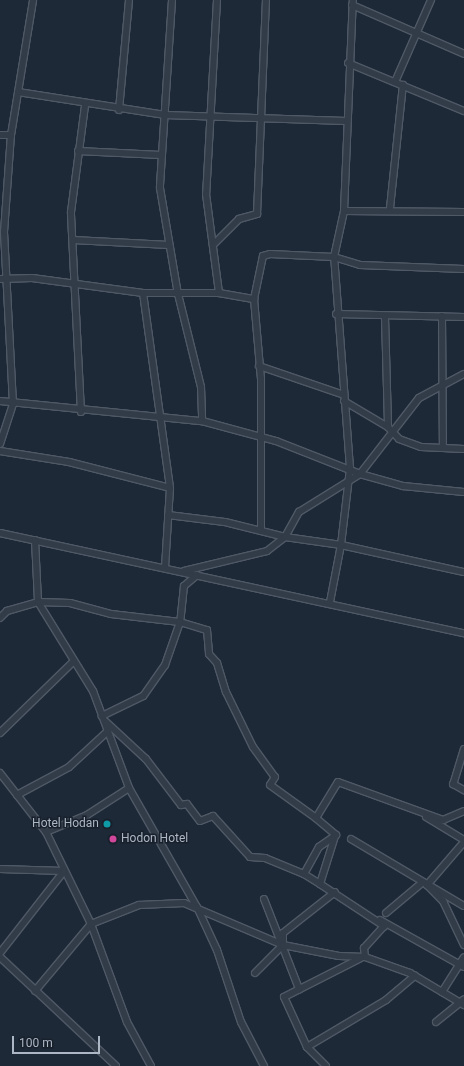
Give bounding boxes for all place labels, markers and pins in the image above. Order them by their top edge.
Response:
place label: Hotel Hodan [32,817,99,831]
marker: Hotel Hodan [102,819,112,829]
place label: Hodon Hotel [121,832,188,846]
marker: Hodon Hotel [108,834,118,844]

